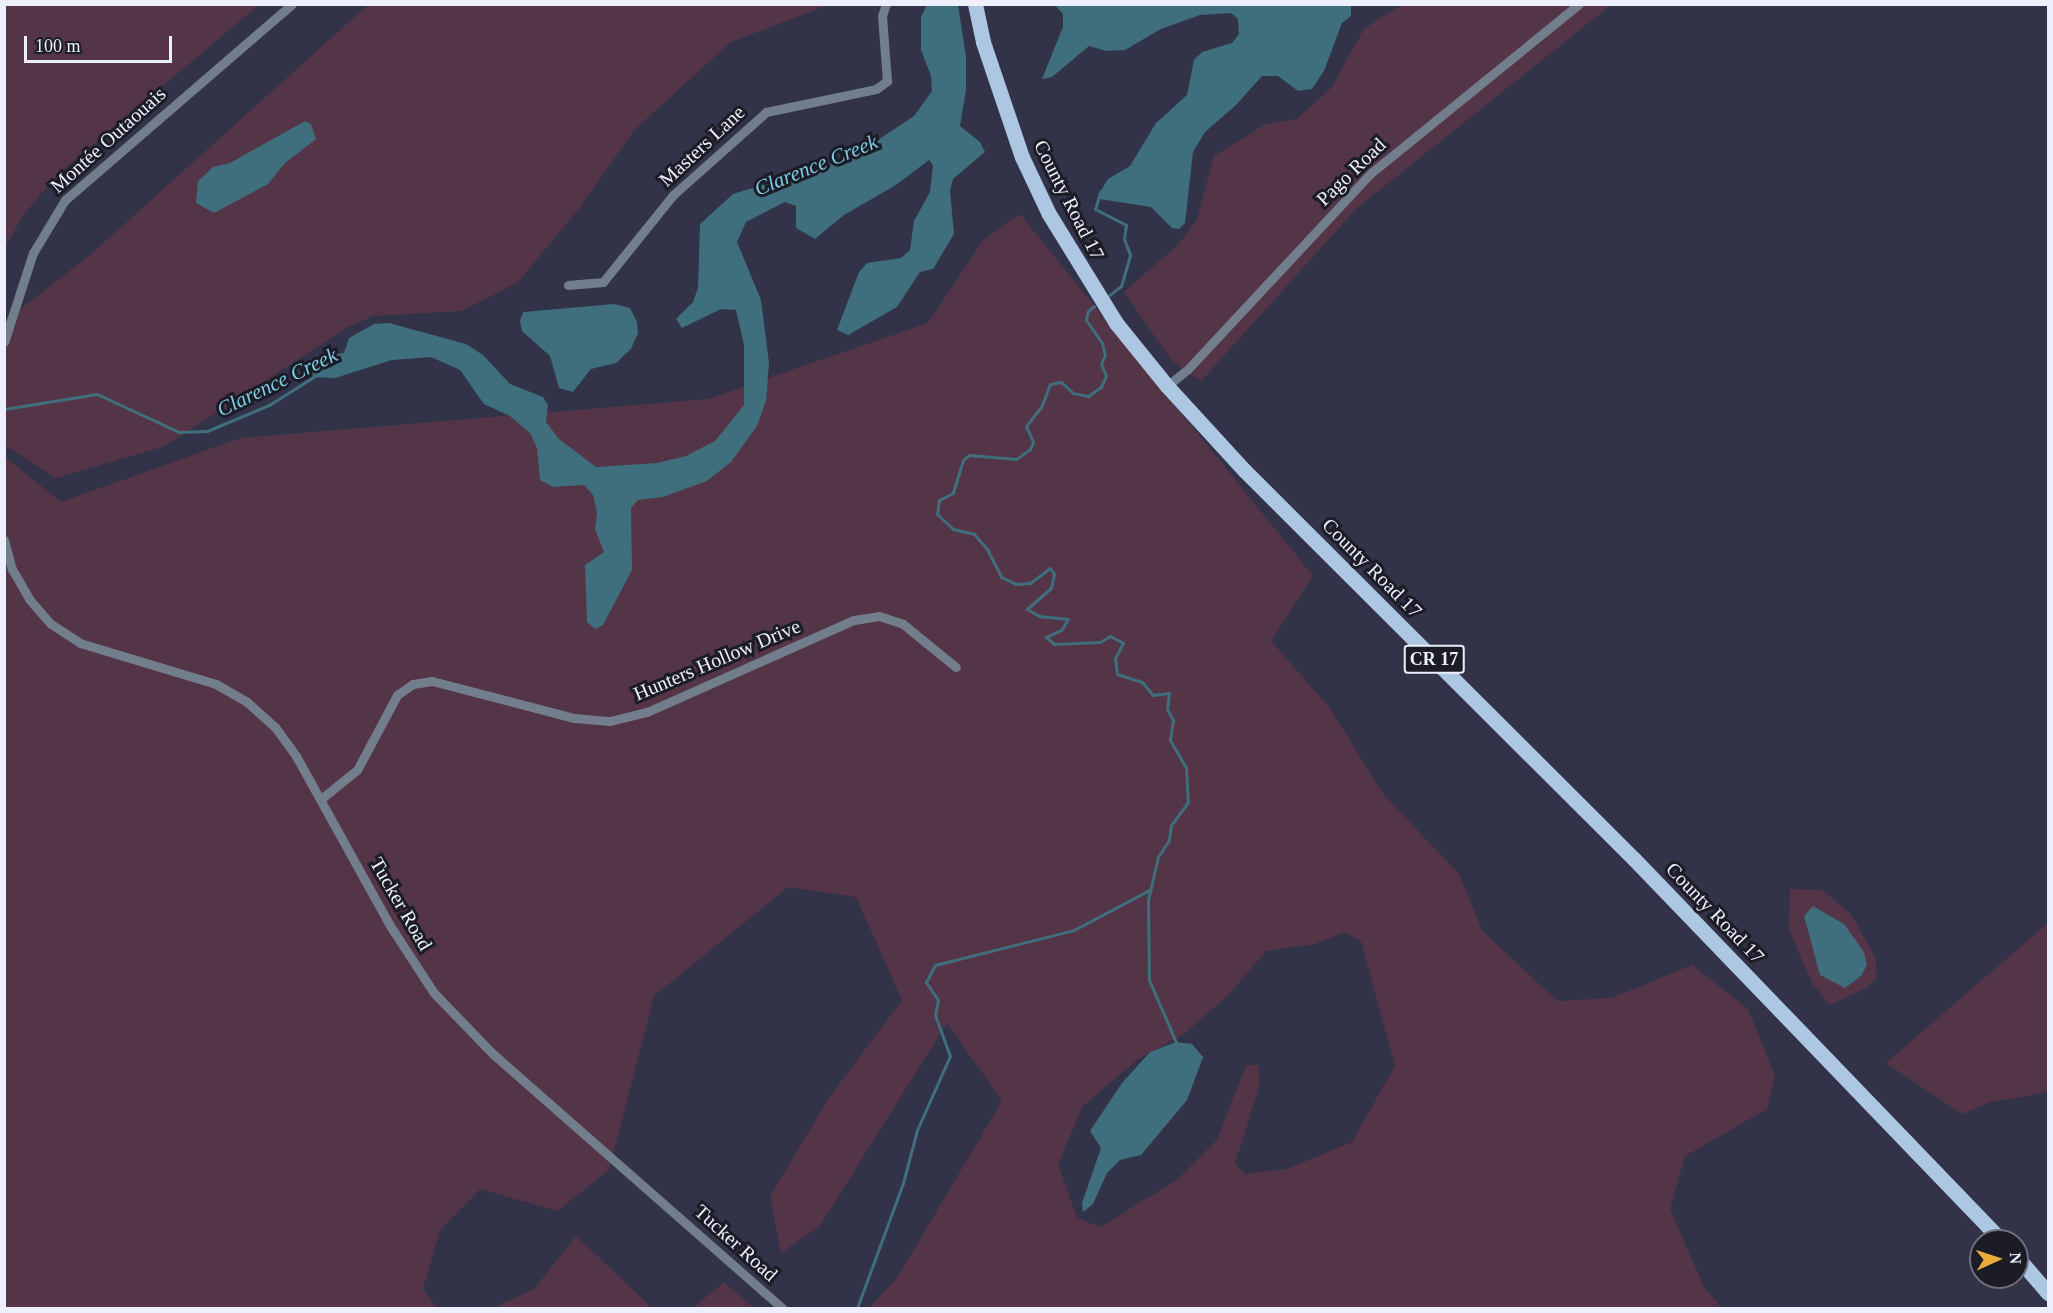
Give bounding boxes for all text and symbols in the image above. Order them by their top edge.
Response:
scale bar [27,24,176,62]
text: 100 m [35,36,81,56]
street label: Montée Outaouais [45,82,171,198]
street label: Masters Lane [654,100,750,192]
water label: Clarence Creek [751,129,881,201]
street label: Pago Road [1311,133,1391,211]
street label: County Road 17 [1029,136,1109,264]
water label: Clarence Creek [213,342,341,422]
street label: County Road 17 [1317,513,1427,623]
street label: Hunters Hollow Drive [630,614,804,706]
road number: CR 17 [1402,644,1466,674]
street label: Tucker Road [365,853,437,955]
street label: County Road 17 [1661,858,1769,968]
street label: Tucker Road [690,1200,782,1286]
north arrow [1969,1229,2029,1289]
text: N [2007,1252,2024,1264]

